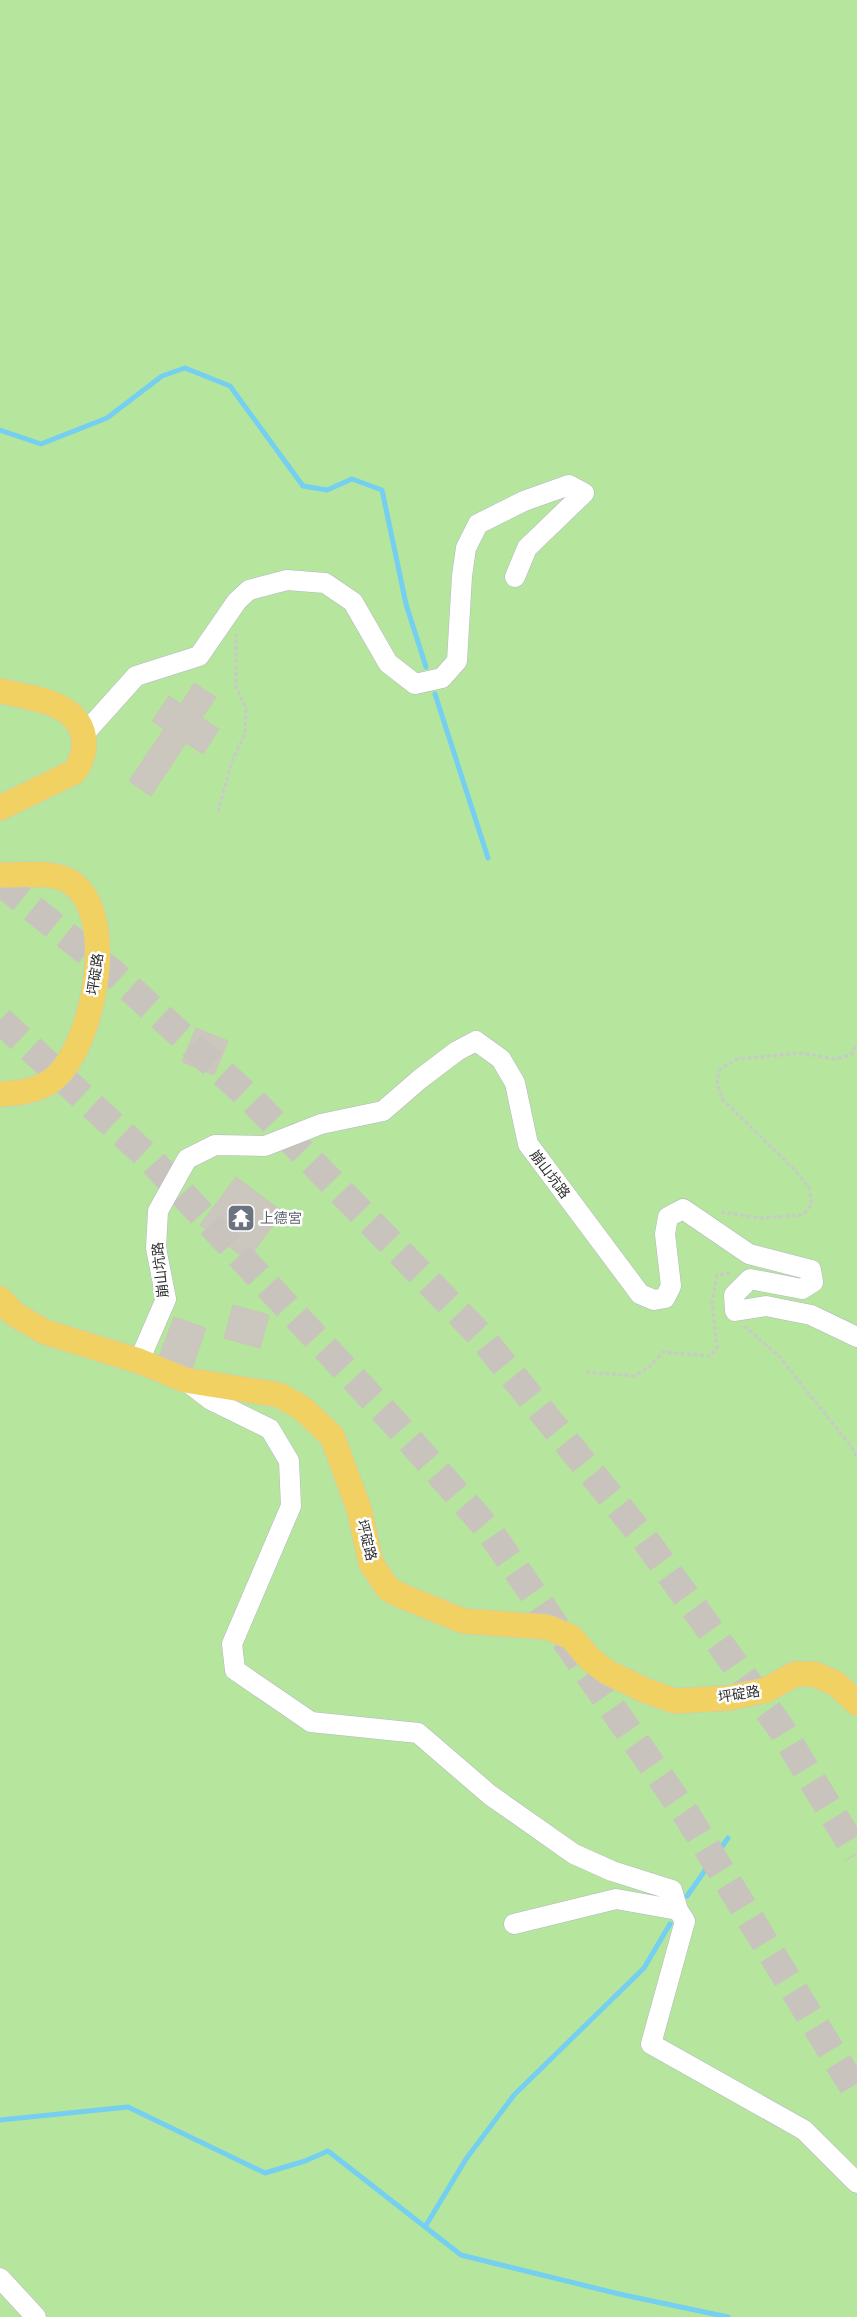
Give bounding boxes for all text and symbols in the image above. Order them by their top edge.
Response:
street label: 坪碇路 [84,952,107,996]
street label: 崩山坑路 [526,1147,573,1202]
temple icon: 上德宮 [226,1203,256,1233]
place label: 上德宮 [260,1210,302,1227]
street label: 崩山坑路 [149,1241,172,1299]
street label: 坪碇路 [353,1518,380,1563]
street label: 坪碇路 [717,1683,761,1706]

